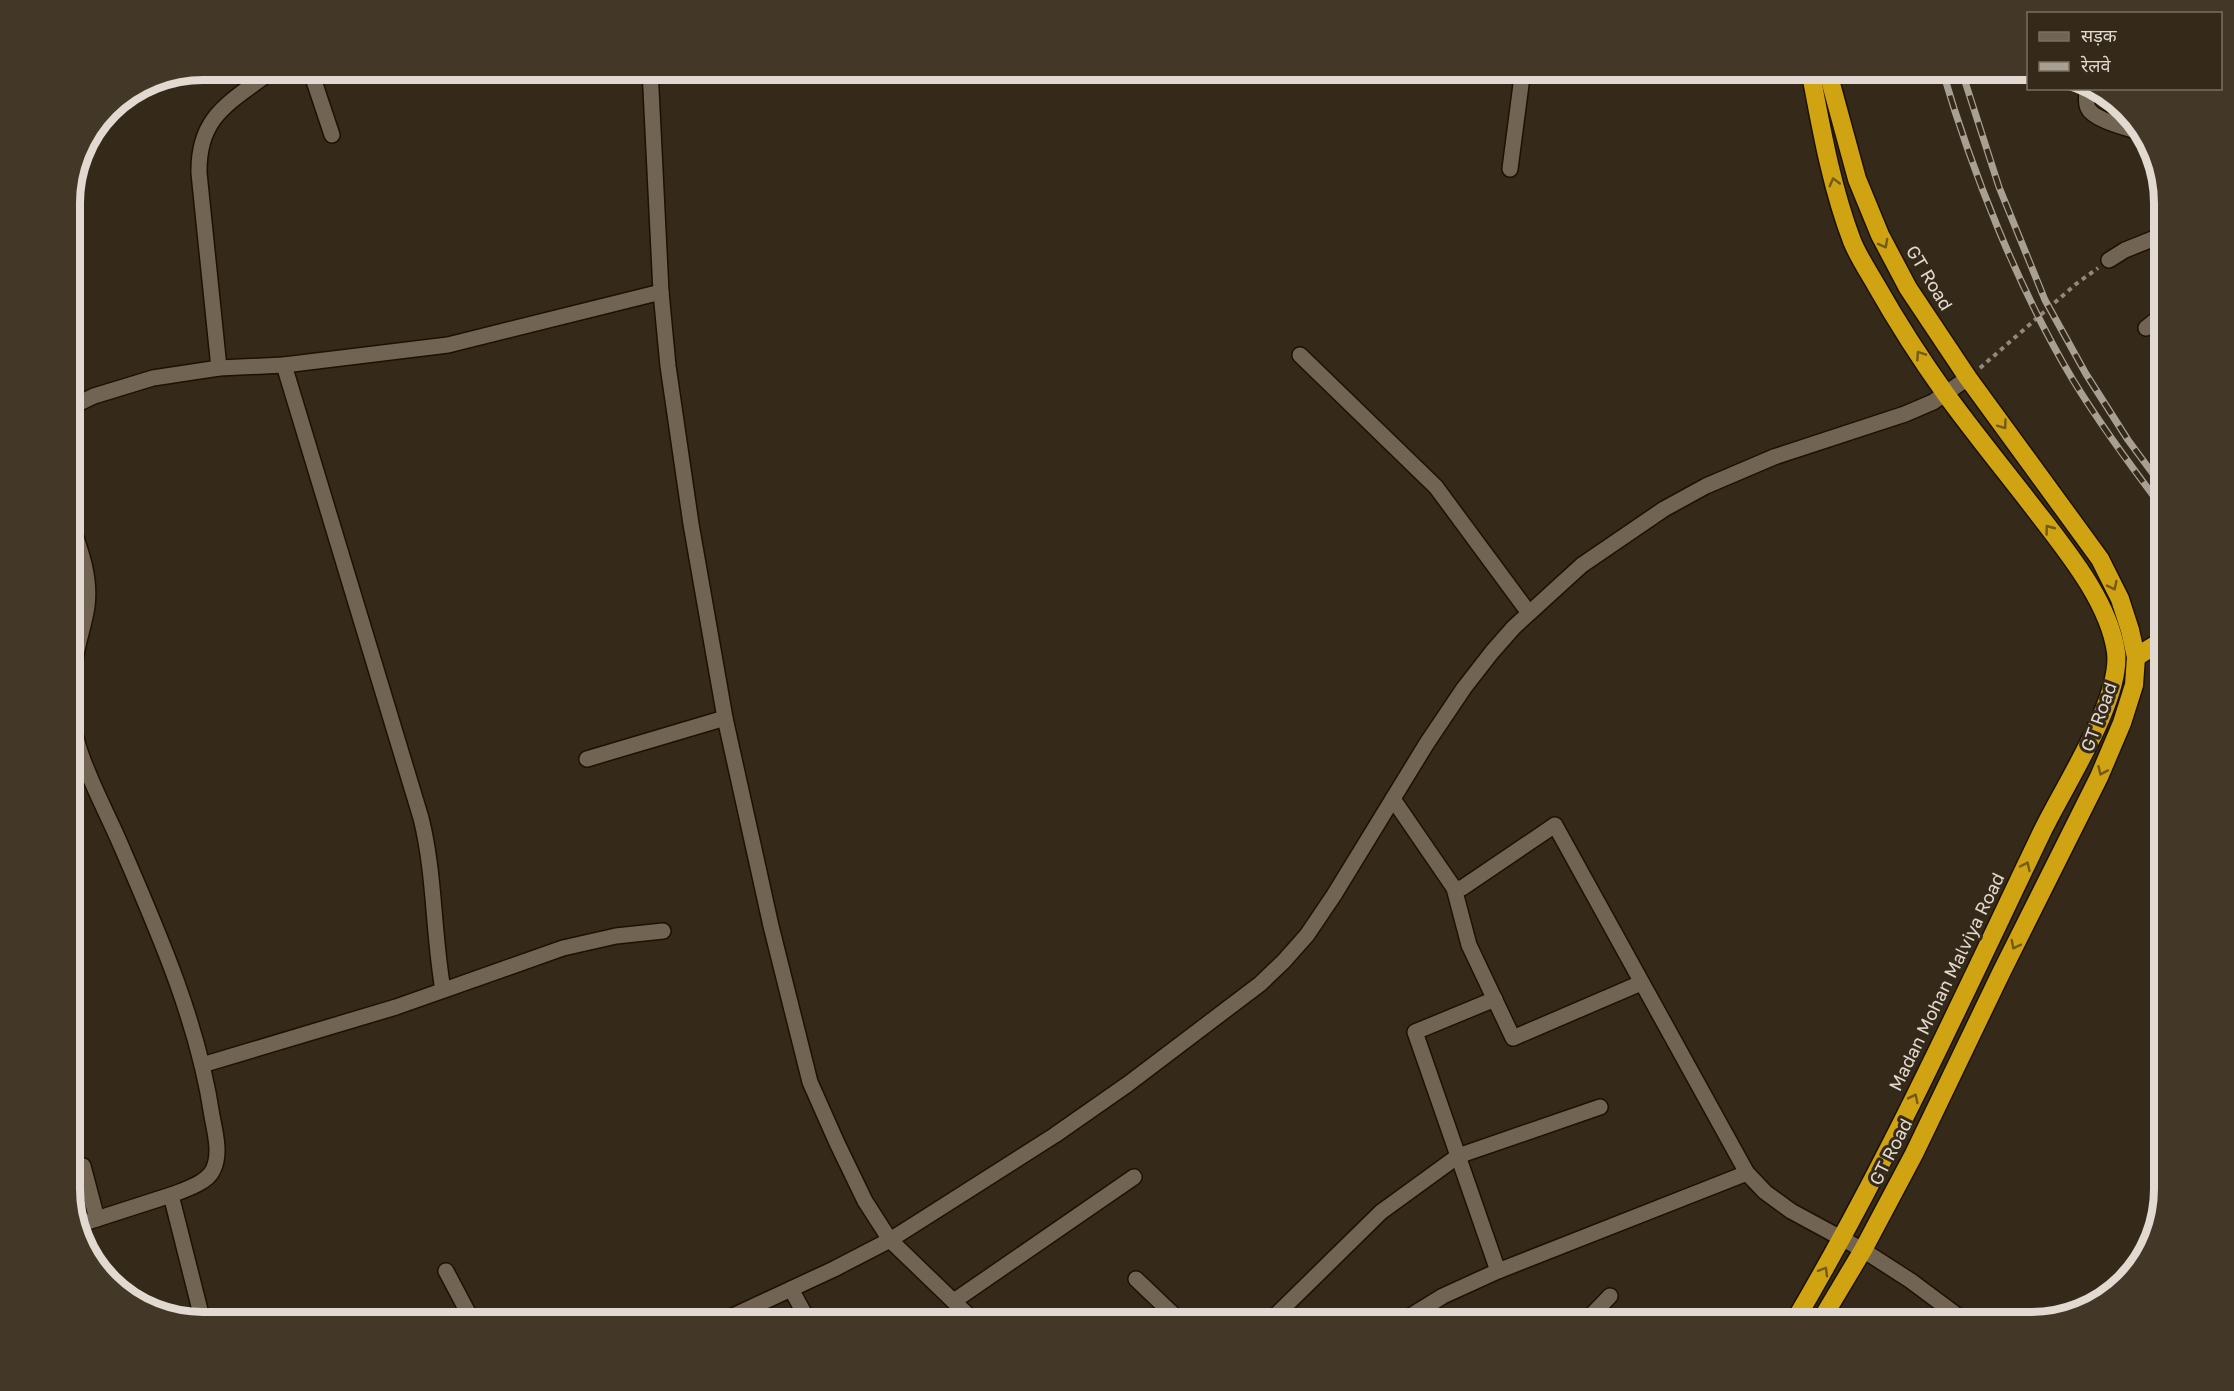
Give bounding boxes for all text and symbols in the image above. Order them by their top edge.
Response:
legend [2027,12,2222,90]
text: सड़क [2081,24,2118,46]
text: रेलवे [2080,54,2112,76]
one-way arrow [1828,177,1841,187]
one-way arrow [1877,237,1889,248]
street label: GT Road [1902,241,1958,314]
one-way arrow [1917,351,1928,362]
one-way arrow [1996,419,2007,430]
one-way arrow [2046,524,2057,535]
one-way arrow [2106,579,2117,590]
street label: GT Road [2075,679,2121,754]
one-way arrow [2097,764,2109,775]
one-way arrow [2018,862,2030,873]
street label: Madan Mohan Malviya Road [1884,869,2009,1094]
one-way arrow [2010,939,2022,950]
one-way arrow [1906,1094,1918,1105]
street label: GT Road [1864,1114,1916,1189]
one-way arrow [1817,1267,1828,1278]

